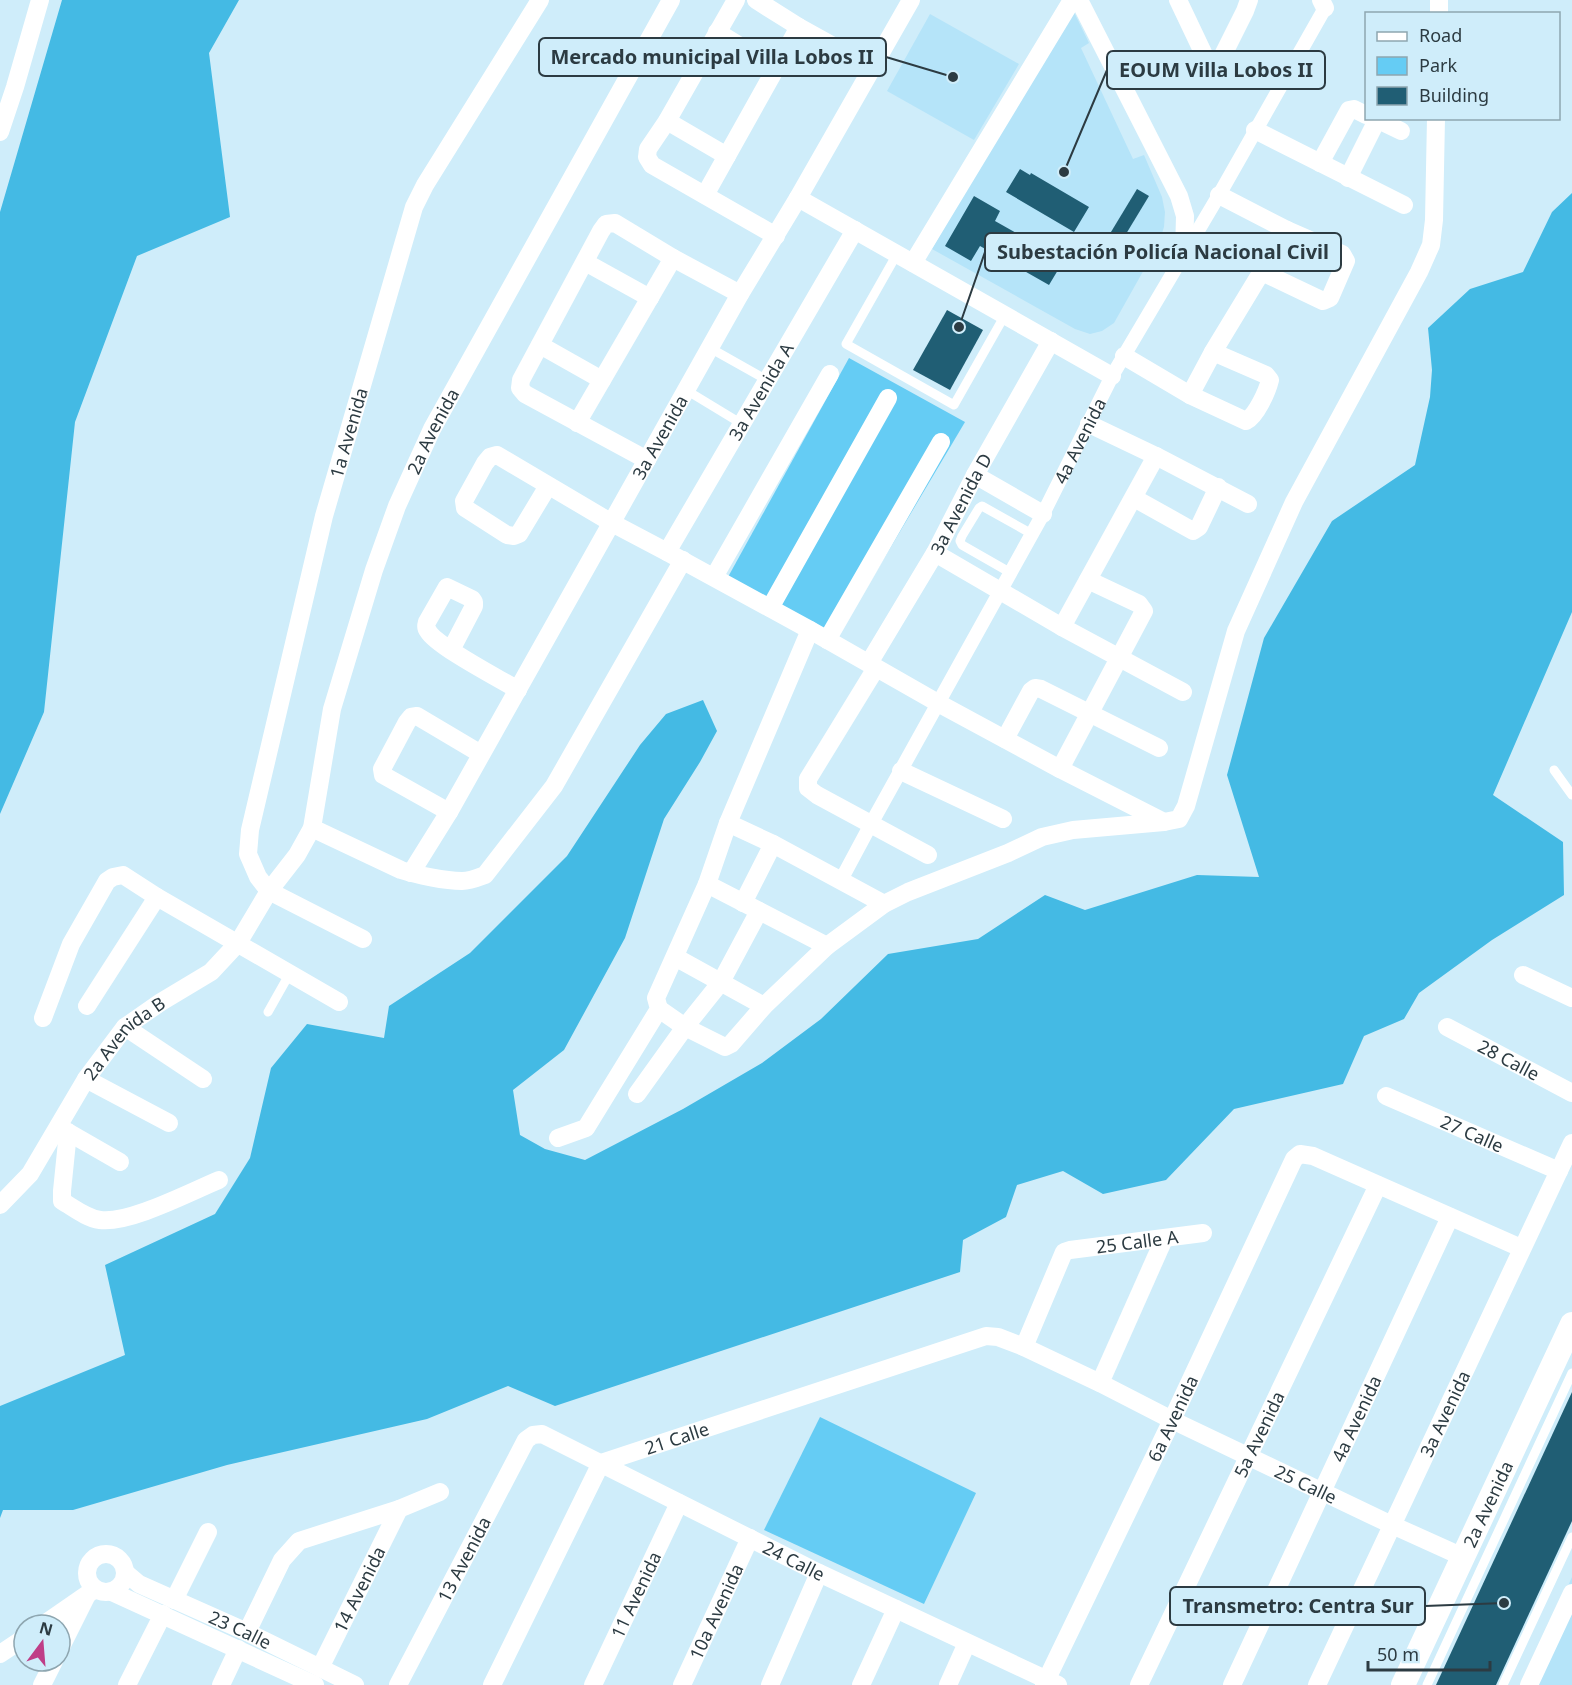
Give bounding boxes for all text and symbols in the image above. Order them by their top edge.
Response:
legend [1365,12,1560,120]
text: Road [1419,23,1462,47]
callout: Mercado municipal Villa Lobos II [539,38,886,76]
text: Mercado municipal Villa Lobos II [550,43,874,70]
callout: EOUM Villa Lobos II [1107,51,1325,89]
text: Park [1419,53,1457,77]
text: EOUM Villa Lobos II [1119,56,1313,83]
text: Building [1419,83,1489,107]
callout: Subestación Policía Nacional Civil [985,233,1341,271]
text: Subestación Policía Nacional Civil [997,238,1329,265]
street label: 3a Avenida A [723,338,799,445]
street label: 2a Avenida [401,384,464,478]
street label: 1a Avenida [324,385,373,481]
street label: 3a Avenida [626,391,693,483]
street label: 4a Avenida [1048,394,1111,488]
street label: 3a Avenida D [924,449,997,558]
street label: 2a Avenida B [78,991,170,1085]
street label: 28 Calle [1474,1034,1544,1086]
street label: 27 Calle [1437,1109,1507,1158]
street label: 25 Calle A [1095,1224,1180,1259]
street label: 3a Avenida [1414,1366,1475,1461]
street label: 6a Avenida [1142,1371,1203,1466]
street label: 4a Avenida [1326,1371,1387,1466]
street label: 5a Avenida [1228,1387,1290,1481]
street label: 21 Calle [641,1416,712,1460]
street label: 2a Avenida [1457,1457,1518,1551]
street label: 25 Calle [1271,1459,1341,1509]
street label: 13 Avenida [432,1512,496,1606]
street label: 24 Calle [759,1535,829,1586]
street label: 14 Avenida [328,1542,391,1636]
street label: 11 Avenida [605,1547,666,1642]
street label: 10a Avenida [683,1560,749,1663]
callout: Transmetro: Centra Sur [1170,1587,1425,1625]
text: Transmetro: Centra Sur [1182,1592,1414,1619]
street label: 23 Calle [205,1605,276,1654]
north arrow [12,1613,72,1673]
text: N [37,1616,55,1641]
scale bar [1368,1634,1490,1672]
text: 50 m [1377,1642,1419,1666]

